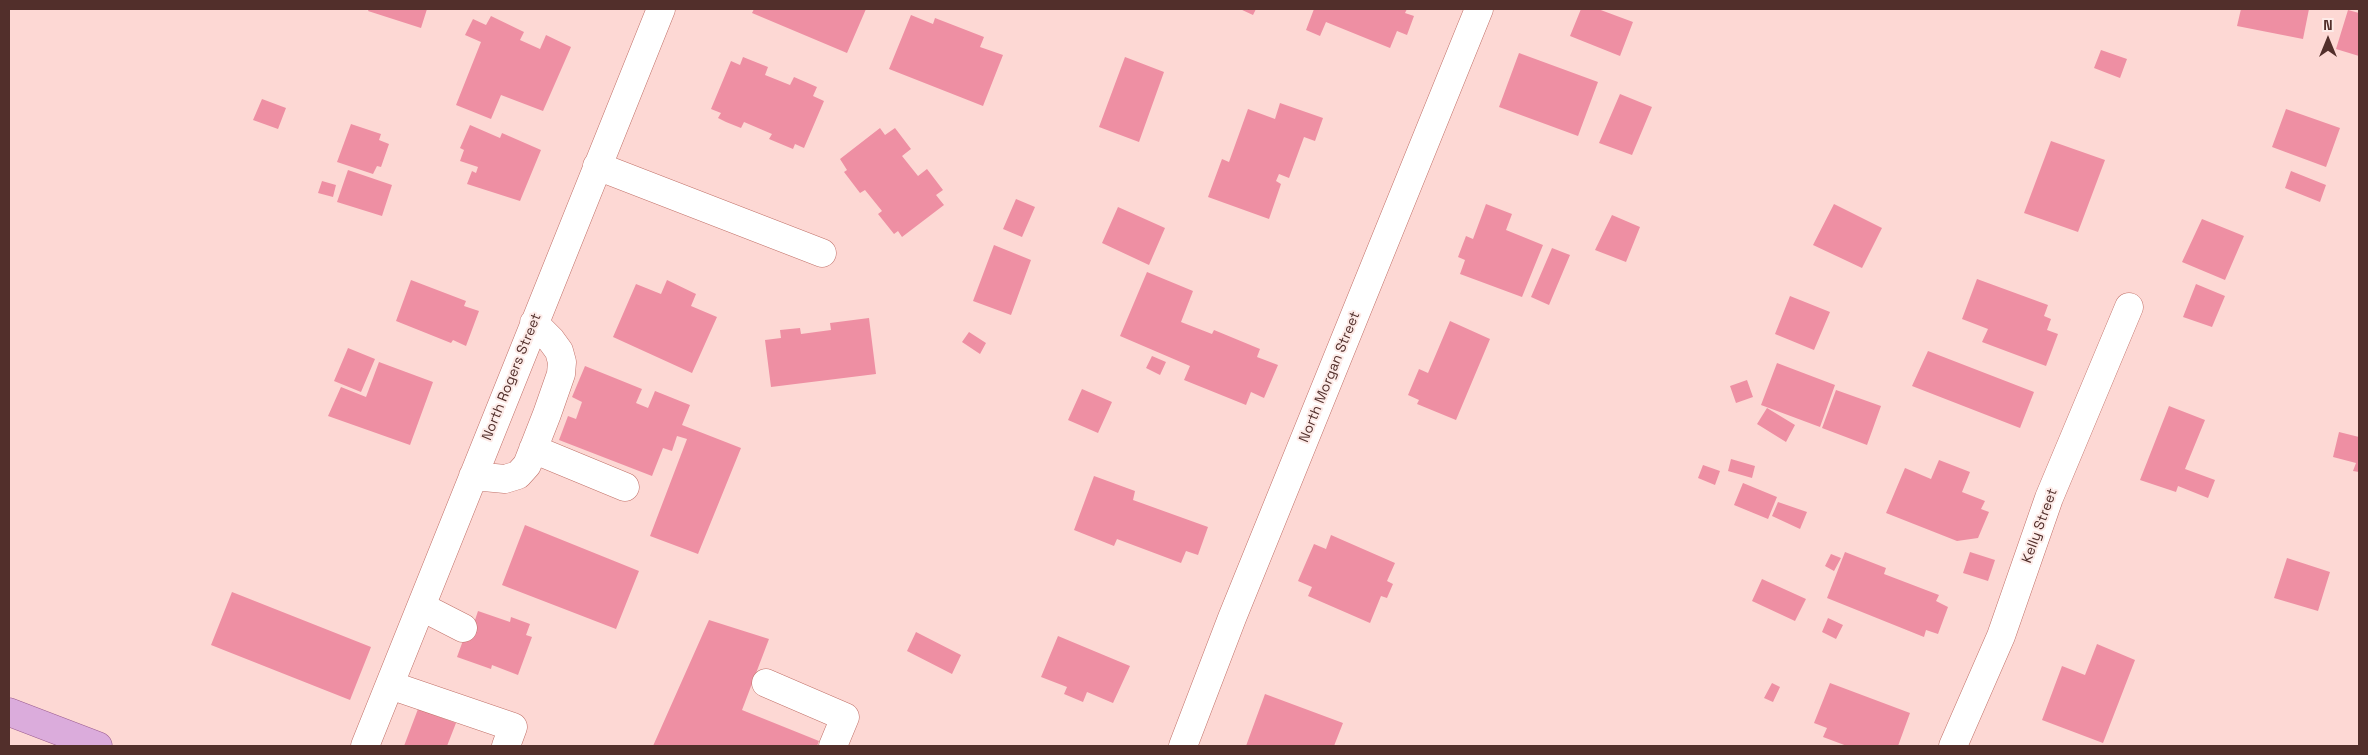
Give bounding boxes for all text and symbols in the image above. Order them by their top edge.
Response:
north arrow [2303,15,2353,65]
text: N [2323,16,2333,34]
street label: North Morgan Street [1296,309,1364,445]
street label: North Rogers Street [479,311,545,443]
street label: Kelly Street [2019,486,2061,566]

